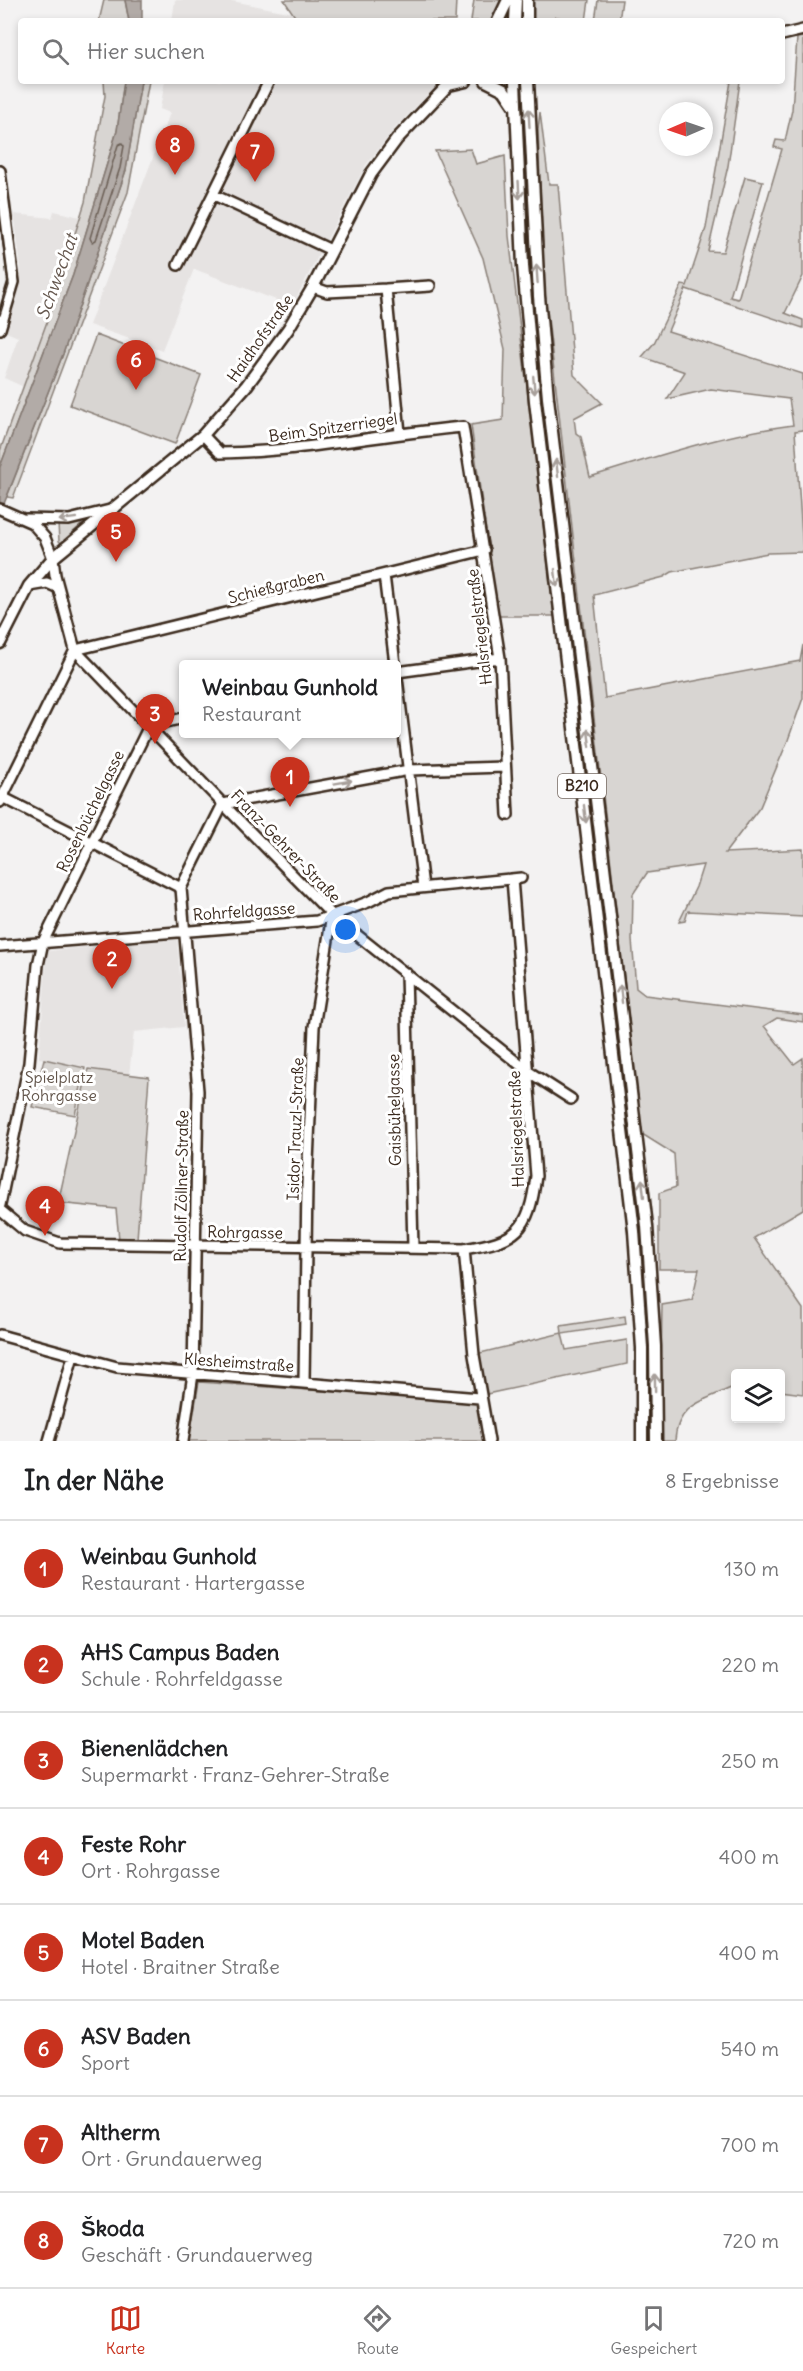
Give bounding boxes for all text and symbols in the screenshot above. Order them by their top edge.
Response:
search box [18,18,785,84]
icon: search [39,35,72,68]
text: Hier suchen [87,37,205,65]
north arrow [659,102,713,156]
one-way arrow [524,109,535,129]
pin: 8 [156,126,195,175]
pin: 7 [236,132,274,182]
one-way arrow [514,180,525,200]
water label: Schwechat [30,229,83,323]
one-way arrow [532,265,543,285]
street label: Haidhofstraße [222,290,298,386]
pin: 6 [116,340,156,390]
one-way arrow [529,374,540,394]
street label: Beim Spitzerriegel [267,408,399,446]
one-way arrow [551,459,562,479]
pin: 5 [96,512,136,562]
one-way arrow [58,513,78,524]
street label: Schießgraben [226,564,326,608]
street label: Halsriegelstraße [462,568,496,686]
one-way arrow [551,568,562,588]
popup [179,660,401,738]
text: Weinbau Gunhold [202,673,378,701]
pin: 3 [136,694,174,744]
text: Restaurant [202,701,302,726]
one-way arrow [584,729,595,749]
street label: Rosenbüchelgasse [52,747,128,875]
pin: 1 [270,758,310,807]
road number: B210 [558,774,606,798]
one-way arrow [332,776,352,787]
street label: Franz-Gehrer-Straße [227,785,345,907]
one-way arrow [580,803,591,823]
street label: Rohrfeldgasse [192,897,296,925]
your location [331,915,360,944]
pin: 2 [92,940,132,989]
one-way arrow [615,985,626,1005]
street label: Gaisbühelgasse [383,1054,405,1166]
street label: Isidor Trauzl-Straße [283,1057,307,1201]
park label: Spielplatz Rohrgasse [21,1067,97,1105]
street label: Halsriegelstraße [504,1070,528,1188]
street label: Rudolf Zöllner-Straße [170,1110,192,1262]
one-way arrow [637,1179,648,1198]
pin: 4 [26,1186,64,1236]
street label: Rohrgasse [207,1221,283,1243]
street label: Klesheimstraße [183,1348,295,1376]
map controls [731,1369,785,1423]
button: layers [731,1369,785,1423]
one-way arrow [649,1373,661,1393]
text: In der Nähe [24,1464,164,1497]
text: 8 Ergebnisse [665,1468,779,1493]
text: Weinbau Gunhold [81,1542,257,1570]
text: 1 [40,1556,47,1581]
text: 130 m [724,1556,779,1581]
text: Restaurant · Hartergasse [81,1570,305,1595]
text: AHS Campus Baden [81,1638,280,1666]
text: 2 [38,1652,49,1677]
text: 220 m [722,1652,779,1677]
text: Schule · Rohrfeldgasse [81,1666,283,1691]
text: Bienenlädchen [81,1734,228,1762]
text: 3 [38,1748,49,1773]
text: 250 m [721,1748,779,1773]
text: Supermarkt · Franz-Gehrer-Straße [81,1762,390,1787]
text: Feste Rohr [81,1830,186,1858]
text: 4 [38,1844,49,1869]
text: 400 m [719,1844,779,1869]
text: Ort · Rohrgasse [81,1858,220,1883]
text: Motel Baden [81,1926,204,1954]
text: 5 [38,1940,49,1965]
text: 400 m [719,1940,779,1965]
text: Hotel · Braitner Straße [81,1954,280,1979]
text: ASV Baden [81,2022,191,2050]
text: 6 [38,2036,49,2061]
text: 540 m [720,2036,779,2061]
text: Sport [81,2050,130,2075]
text: Altherm [81,2118,160,2146]
text: 7 [39,2132,48,2157]
text: 700 m [721,2132,779,2157]
text: Ort · Grundauerweg [81,2146,262,2171]
text: Škoda [81,2214,145,2242]
text: 8 [38,2228,49,2253]
text: 720 m [723,2228,779,2253]
text: Geschäft · Grundauerweg [81,2242,313,2267]
tab: Karte [106,2302,145,2358]
tab: Route [357,2302,399,2358]
tab: Gespeichert [610,2302,697,2358]

